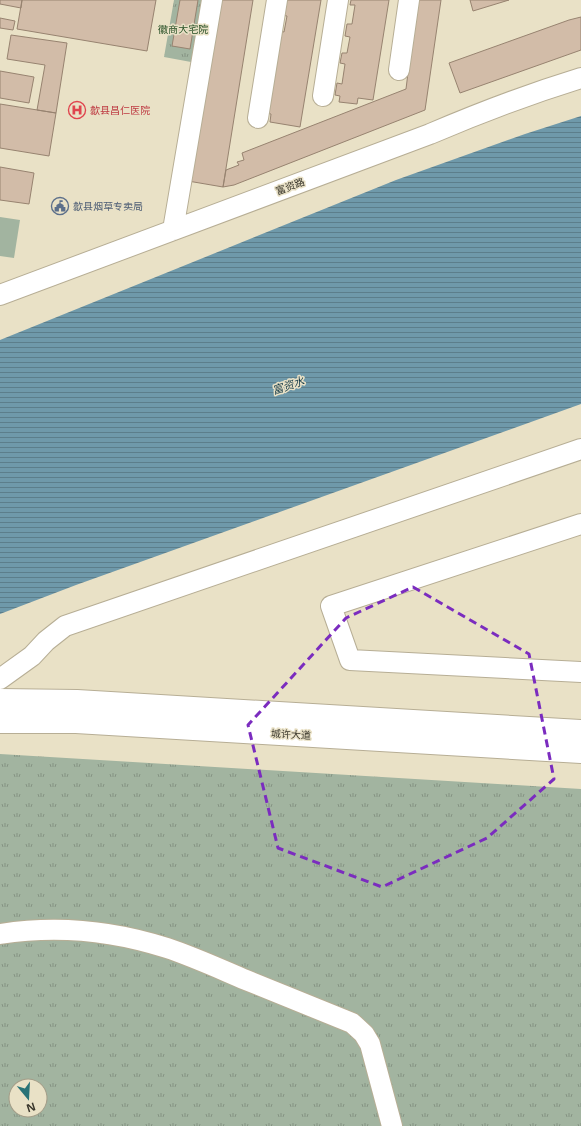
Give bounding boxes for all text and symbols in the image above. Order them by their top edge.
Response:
park label: 徽商大宅院 [158,22,208,36]
hospital icon: 歙县昌仁医院 [67,100,87,120]
place label: 歙县昌仁医院 [90,103,150,117]
street label: 富资路 [274,174,306,198]
public building icon: 歙县烟草专卖局 [50,196,70,216]
place label: 歙县烟草专卖局 [73,199,143,213]
water label: 富资水 [270,372,307,397]
street label: 城许大道 [271,726,311,742]
north arrow [8,1078,48,1118]
text: N [25,1099,38,1117]

